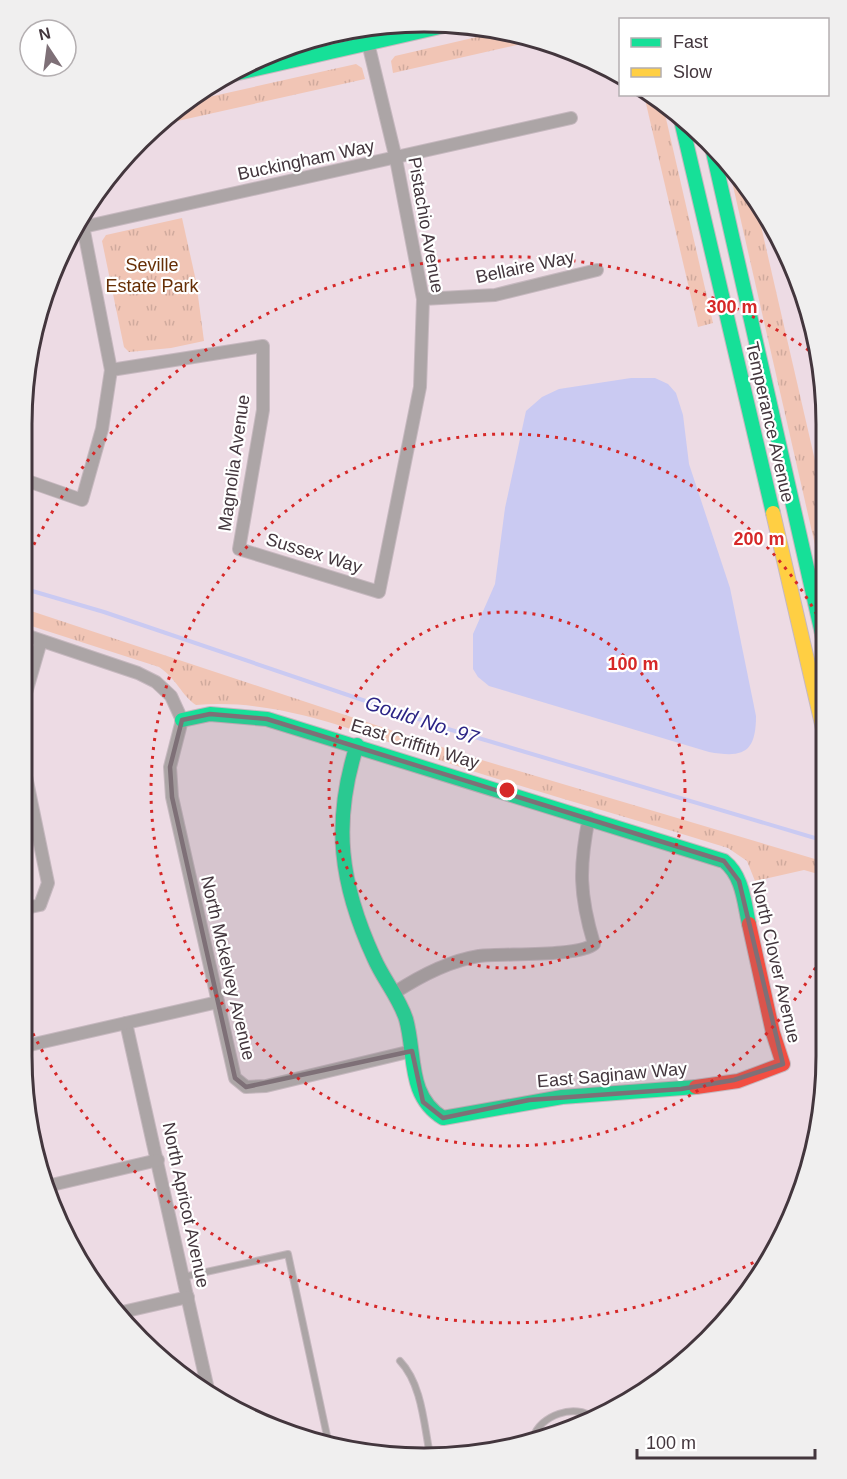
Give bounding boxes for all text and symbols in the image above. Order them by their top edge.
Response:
north arrow [18,18,78,78]
legend [619,18,829,96]
text: N [37,24,52,43]
text: Fast [673,32,708,52]
text: Slow [673,62,713,82]
street label: Buckingham Way [236,136,376,184]
street label: Pistachio Avenue [404,155,448,295]
street label: Bellaire Way [474,247,576,287]
park label: Seville Estate Park [105,255,200,296]
text: 300 m [706,297,758,317]
street label: Temperance Avenue [742,340,798,504]
street label: Magnolia Avenue [215,393,253,533]
street label: Sussex Way [264,529,364,577]
text: 200 m [733,529,785,549]
text: 100 m [607,654,659,674]
water label: Gould No. 97 [363,691,482,749]
street label: East Criffith Way [348,715,482,773]
centre of rings [497,780,517,800]
street label: North Mckelvey Avenue [197,874,259,1062]
street label: North Clover Avenue [748,879,804,1045]
street label: East Saginaw Way [536,1058,688,1092]
street label: North Apricot Avenue [159,1120,213,1290]
scale bar [637,1422,816,1460]
text: 100 m [646,1433,696,1453]

